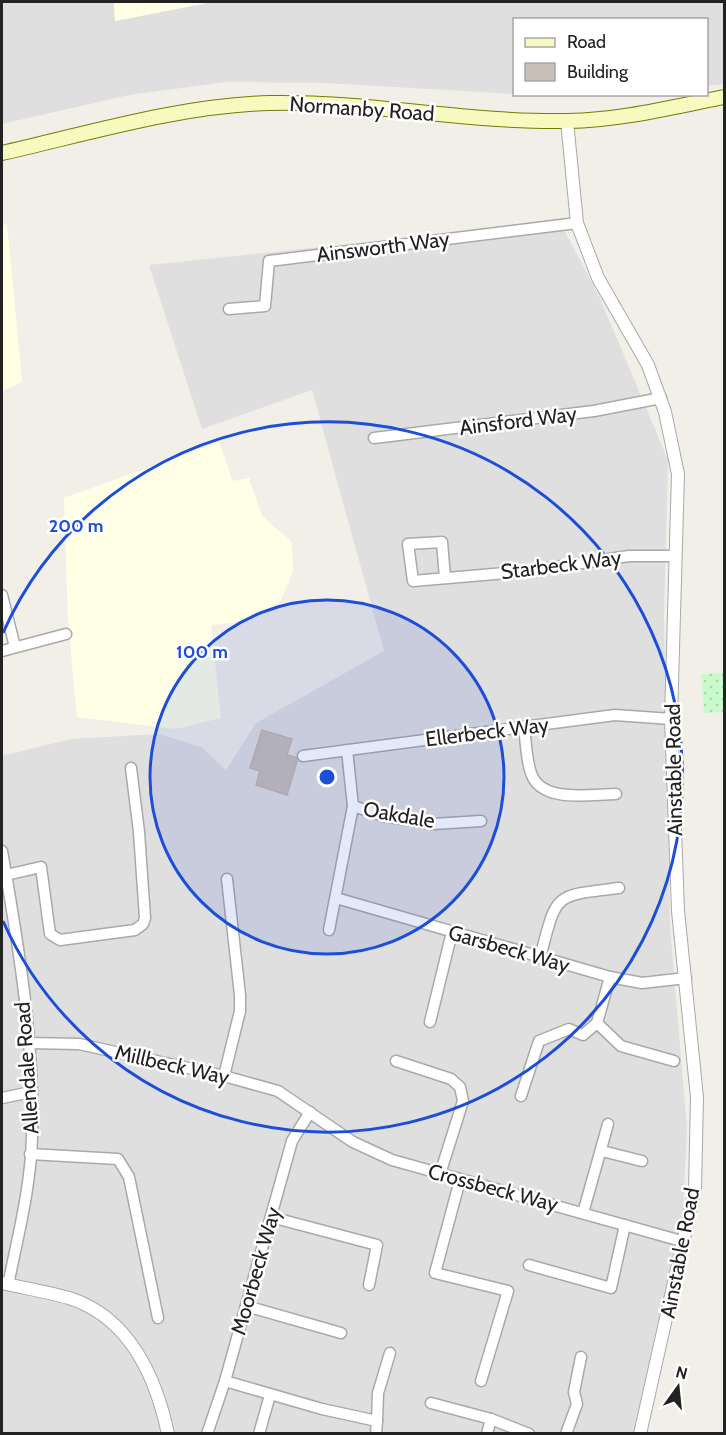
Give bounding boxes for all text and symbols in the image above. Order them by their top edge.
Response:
legend [513,18,708,96]
text: Road [567,31,606,53]
text: Building [567,61,629,83]
street label: Normanby Road [289,91,435,126]
street label: Ainsworth Way [315,226,451,267]
street label: Ainsford Way [458,401,578,440]
text: 200 m [49,515,103,537]
street label: Starbeck Way [499,545,623,584]
text: 100 m [176,641,228,663]
street label: Ainstable Road [660,704,687,836]
street label: Ellerbeck Way [424,711,550,751]
centre of rings [317,767,337,787]
street label: Oakdale [361,796,437,833]
street label: Garsbeck Way [446,919,573,978]
street label: Allendale Road [9,1001,44,1135]
street label: Millbeck Way [113,1039,232,1090]
street label: Crossbeck Way [425,1158,561,1217]
street label: Ainstable Road [655,1185,704,1320]
street label: Moorbeck Way [225,1204,286,1338]
north arrow [648,1357,708,1417]
text: N [674,1362,690,1384]

